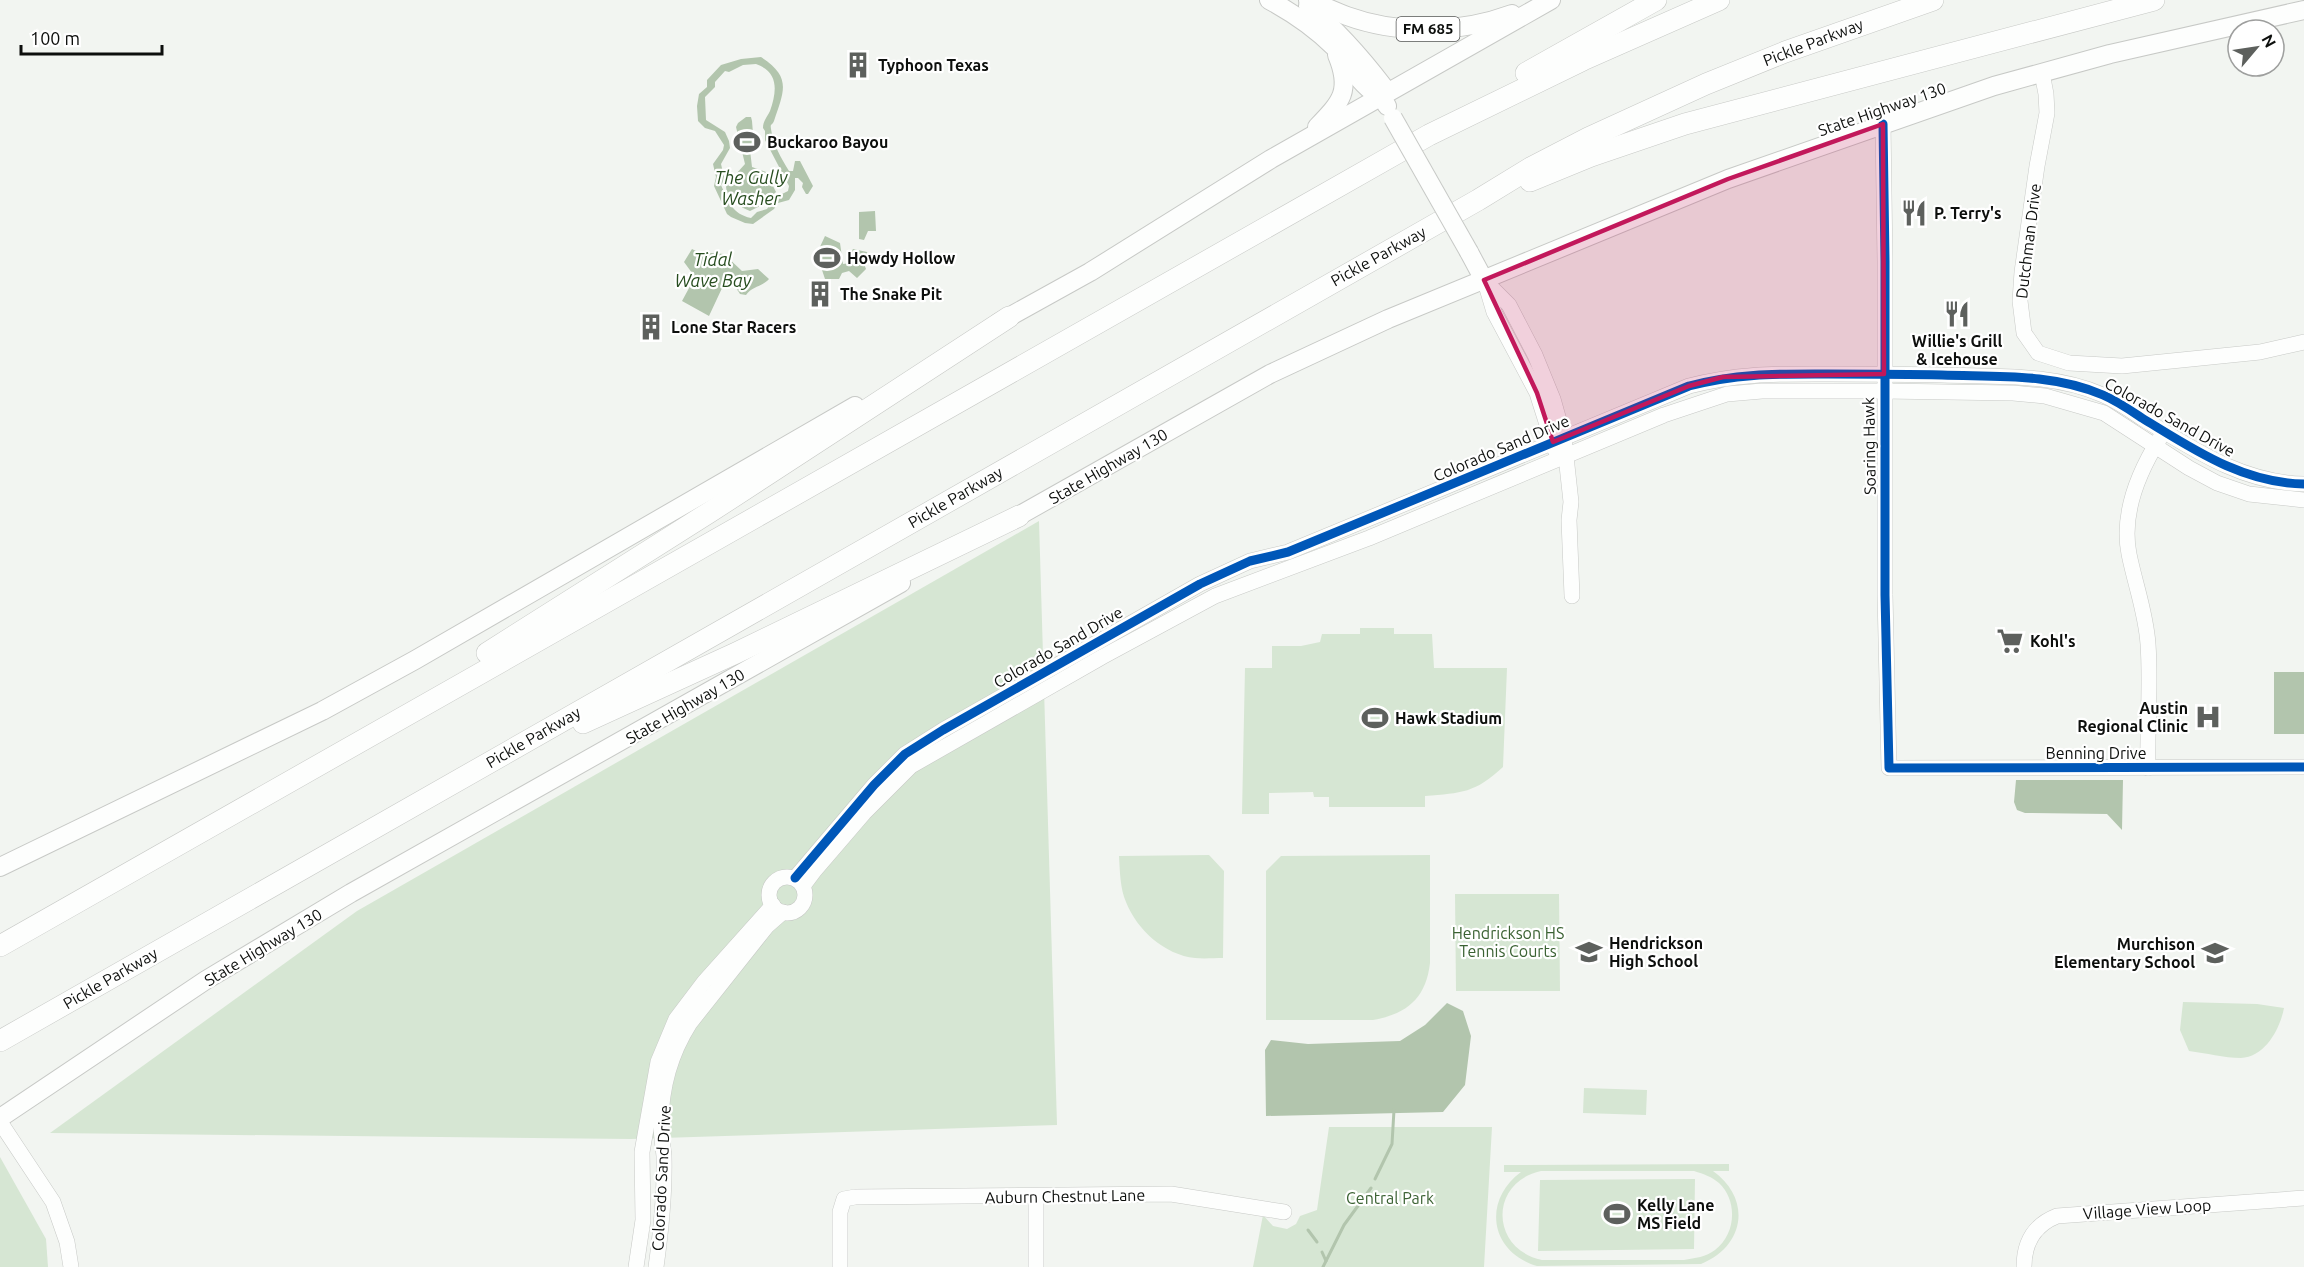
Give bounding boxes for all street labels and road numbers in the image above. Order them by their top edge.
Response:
street label: Pickle Parkway [1760,15,1866,69]
road number: FM 685 [1396,17,1460,41]
street label: State Highway 130 [1816,79,1948,139]
street label: Dutchman Drive [2012,182,2044,300]
street label: Pickle Parkway [1327,222,1429,290]
street label: Colorado Sand Drive [2102,374,2238,460]
street label: Soaring Hawk [1859,397,1879,495]
street label: Colorado Sand Drive [1430,411,1572,485]
street label: State Highway 130 [1045,425,1171,507]
street label: Pickle Parkway [905,463,1006,531]
street label: Colorado Sand Drive [990,603,1126,691]
street label: State Highway 130 [622,665,748,747]
street label: Pickle Parkway [483,703,584,771]
street label: Benning Drive [2046,744,2146,762]
street label: State Highway 130 [201,905,325,989]
street label: Pickle Parkway [60,944,161,1012]
street label: Colorado Sand Drive [648,1105,674,1251]
street label: Auburn Chestnut Lane [985,1186,1145,1206]
street label: Village View Loop [2082,1196,2212,1222]

